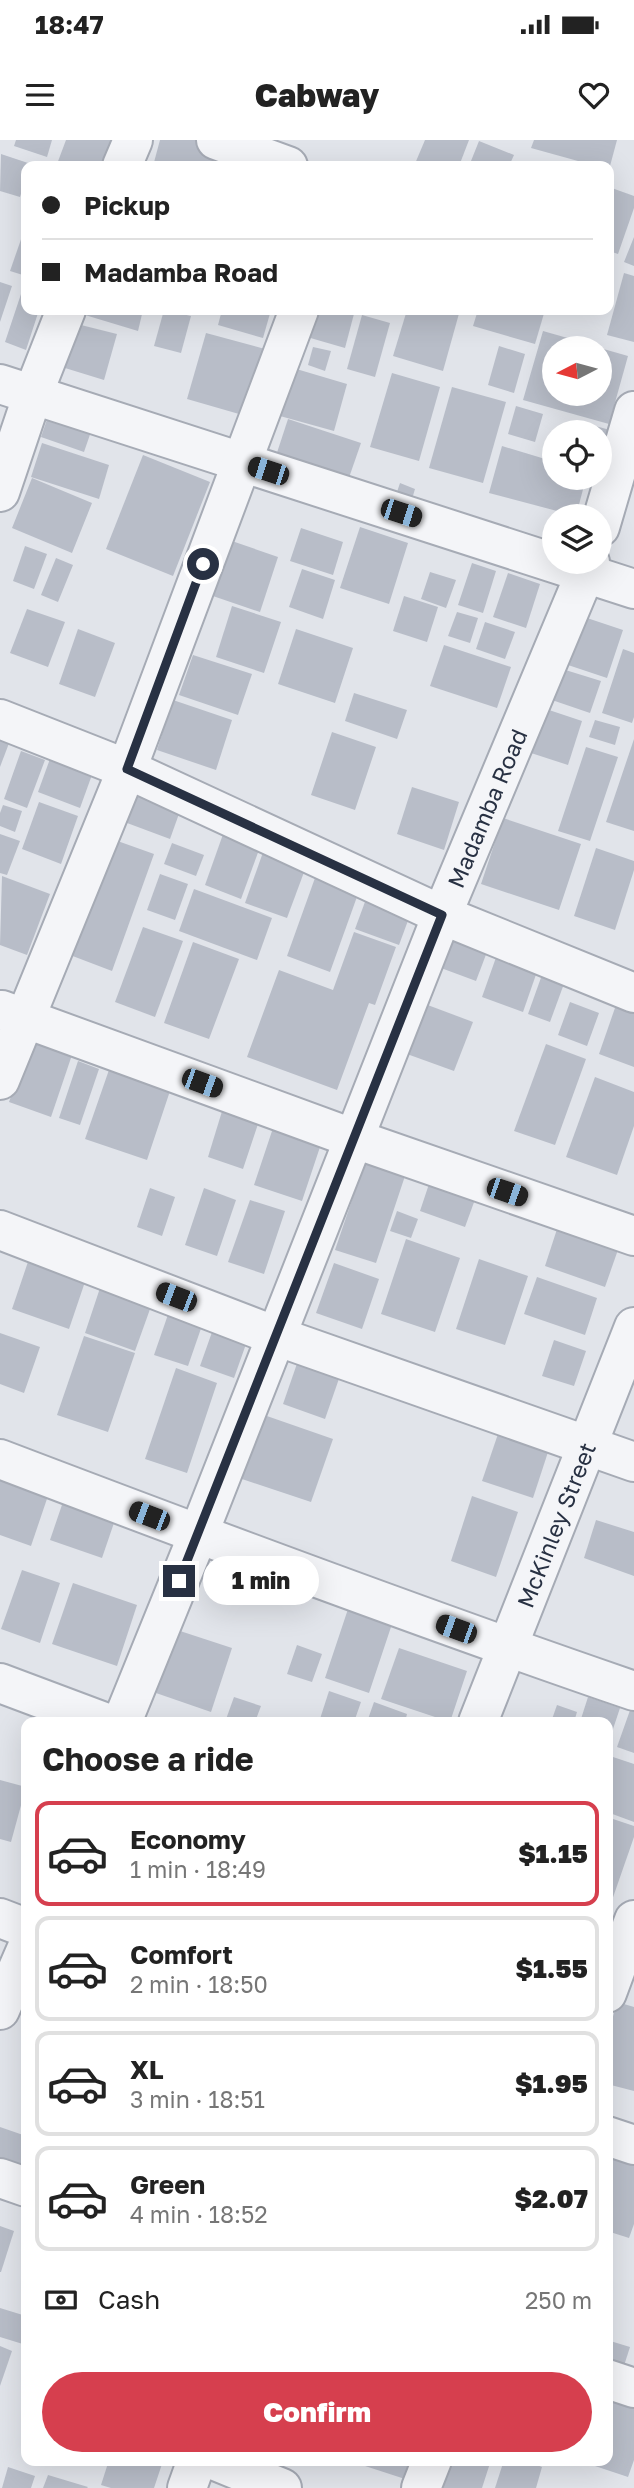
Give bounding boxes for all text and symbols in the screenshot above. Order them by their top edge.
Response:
text: 18:47 [35,9,104,40]
icon: menu [21,76,59,114]
text: Cabway [255,76,379,114]
icon: heart [575,76,613,114]
text: Pickup [84,190,170,221]
text: Madamba Road [84,257,278,288]
north arrow [542,336,612,406]
map controls [542,336,612,574]
button: locate [542,420,612,490]
car [245,455,292,487]
car [378,497,425,529]
button: layers [542,504,612,574]
route start [187,548,219,580]
street label: Madamba Road [441,725,532,892]
car [179,1066,226,1100]
car [484,1175,531,1209]
car [153,1280,200,1314]
street label: McKinley Street [511,1438,601,1611]
car [126,1499,173,1533]
callout: 1 min [204,1556,319,1606]
route end [163,1565,195,1597]
text: 1 min [232,1566,290,1594]
car [433,1612,480,1646]
text: Choose a ride [42,1740,254,1778]
icon: car [46,1822,109,1885]
text: Economy [130,1824,246,1855]
text: $1.15 [518,1838,588,1869]
text: 1 min · 18:49 [130,1855,266,1883]
icon: car [46,1937,109,2000]
text: Comfort [130,1939,233,1970]
text: $1.55 [516,1953,588,1984]
text: 2 min · 18:50 [130,1970,268,1998]
icon: car [46,2052,109,2115]
text: XL [130,2054,164,2085]
text: $1.95 [515,2068,588,2099]
text: 3 min · 18:51 [130,2085,265,2113]
icon: car [46,2167,109,2230]
text: Green [130,2169,205,2200]
text: $2.07 [514,2183,588,2214]
text: 4 min · 18:52 [130,2200,268,2228]
icon: cash [42,2281,80,2319]
text: Cash [98,2284,160,2315]
text: 250 m [525,2286,592,2314]
button: Confirm [42,2372,592,2452]

